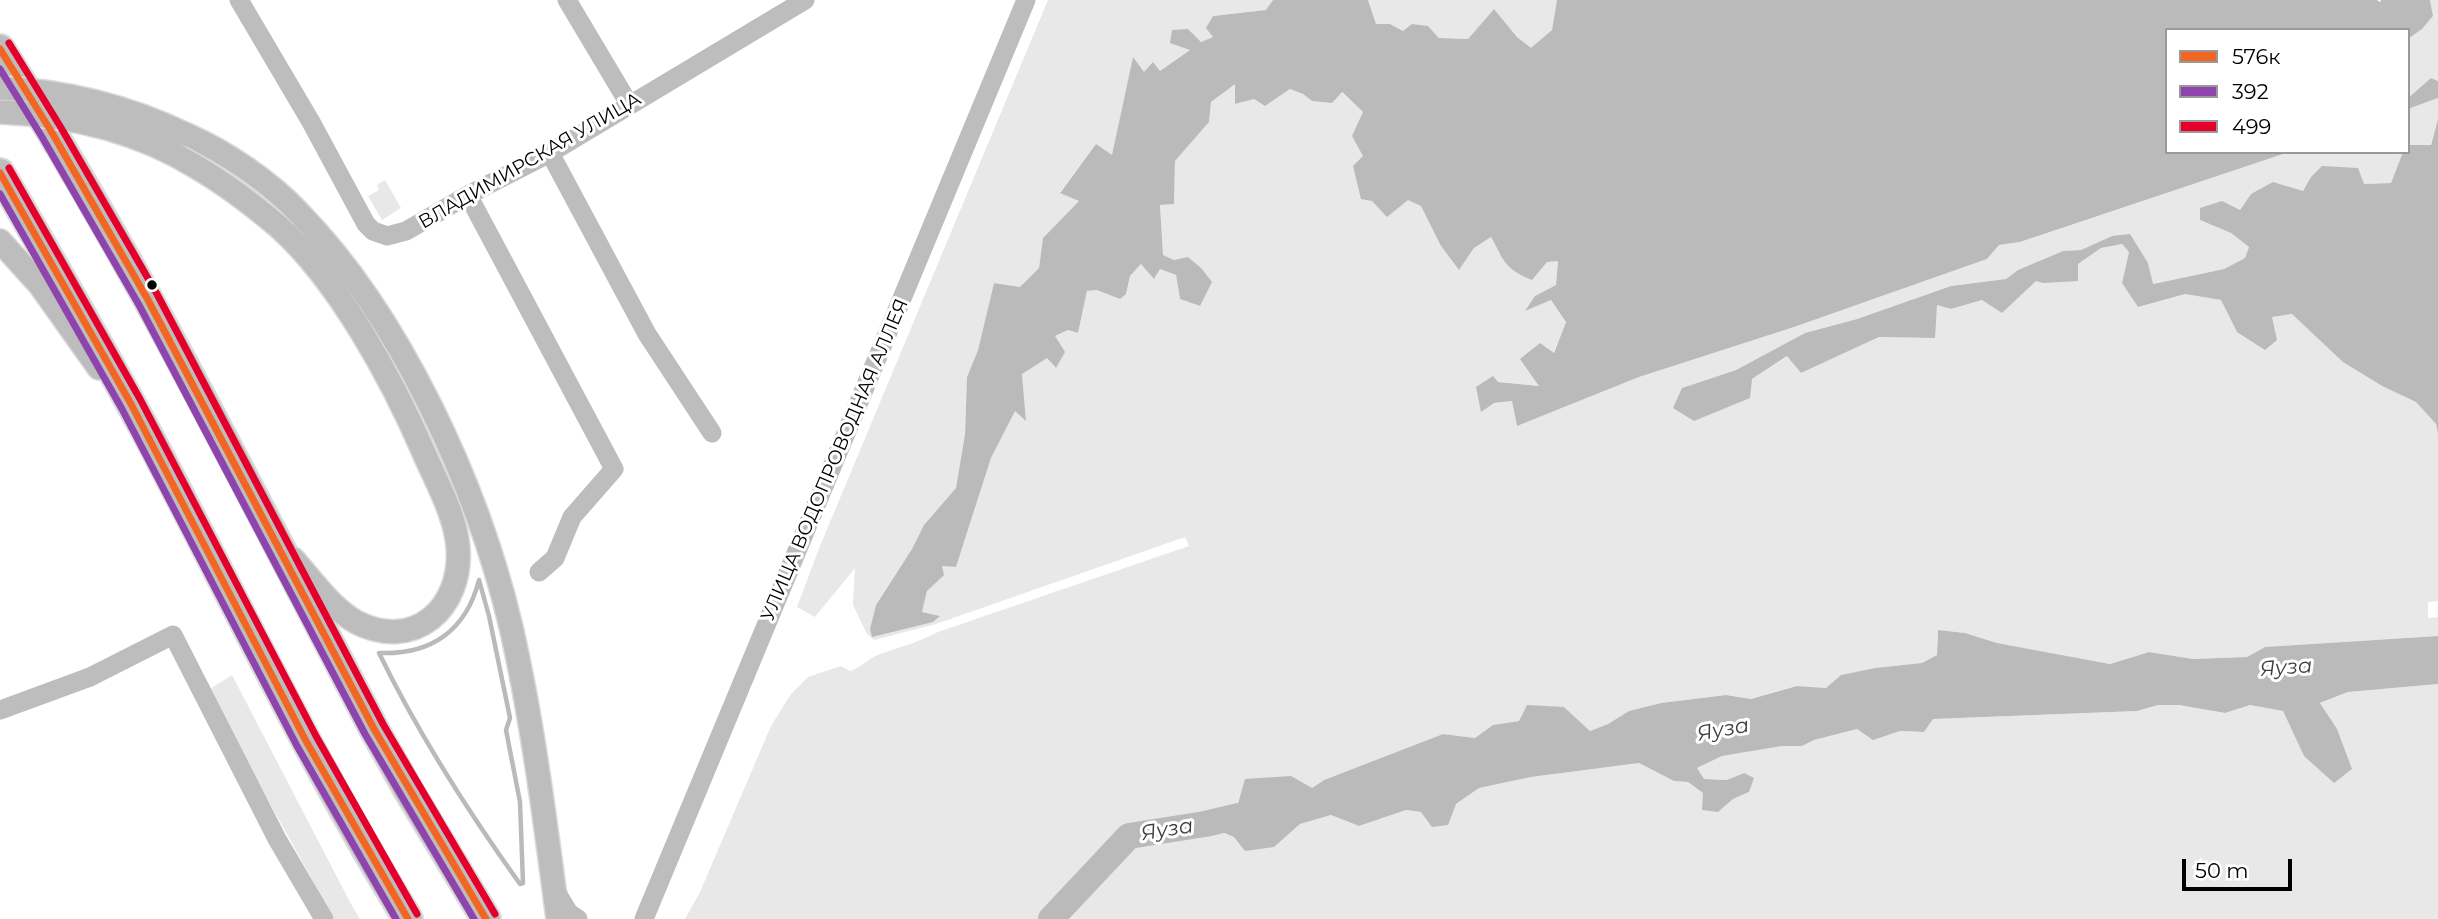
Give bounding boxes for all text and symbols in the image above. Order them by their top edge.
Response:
legend [2165,28,2410,154]
text: 576к [2232,44,2281,69]
text: 392 [2232,79,2269,104]
street label: ВЛАДИМИРСКАЯ УЛИЦА [415,88,645,234]
text: 499 [2232,114,2271,139]
unlabelled marker [145,278,159,292]
street label: УЛИЦА ВОДОПРОВОДНАЯ АЛЛЕЯ [757,296,913,624]
water label: Яуза [2259,654,2313,682]
water label: Яуза [1695,713,1751,747]
water label: Яуза [1139,813,1195,847]
scale bar [2186,846,2296,890]
text: 50 m [2195,858,2249,883]

